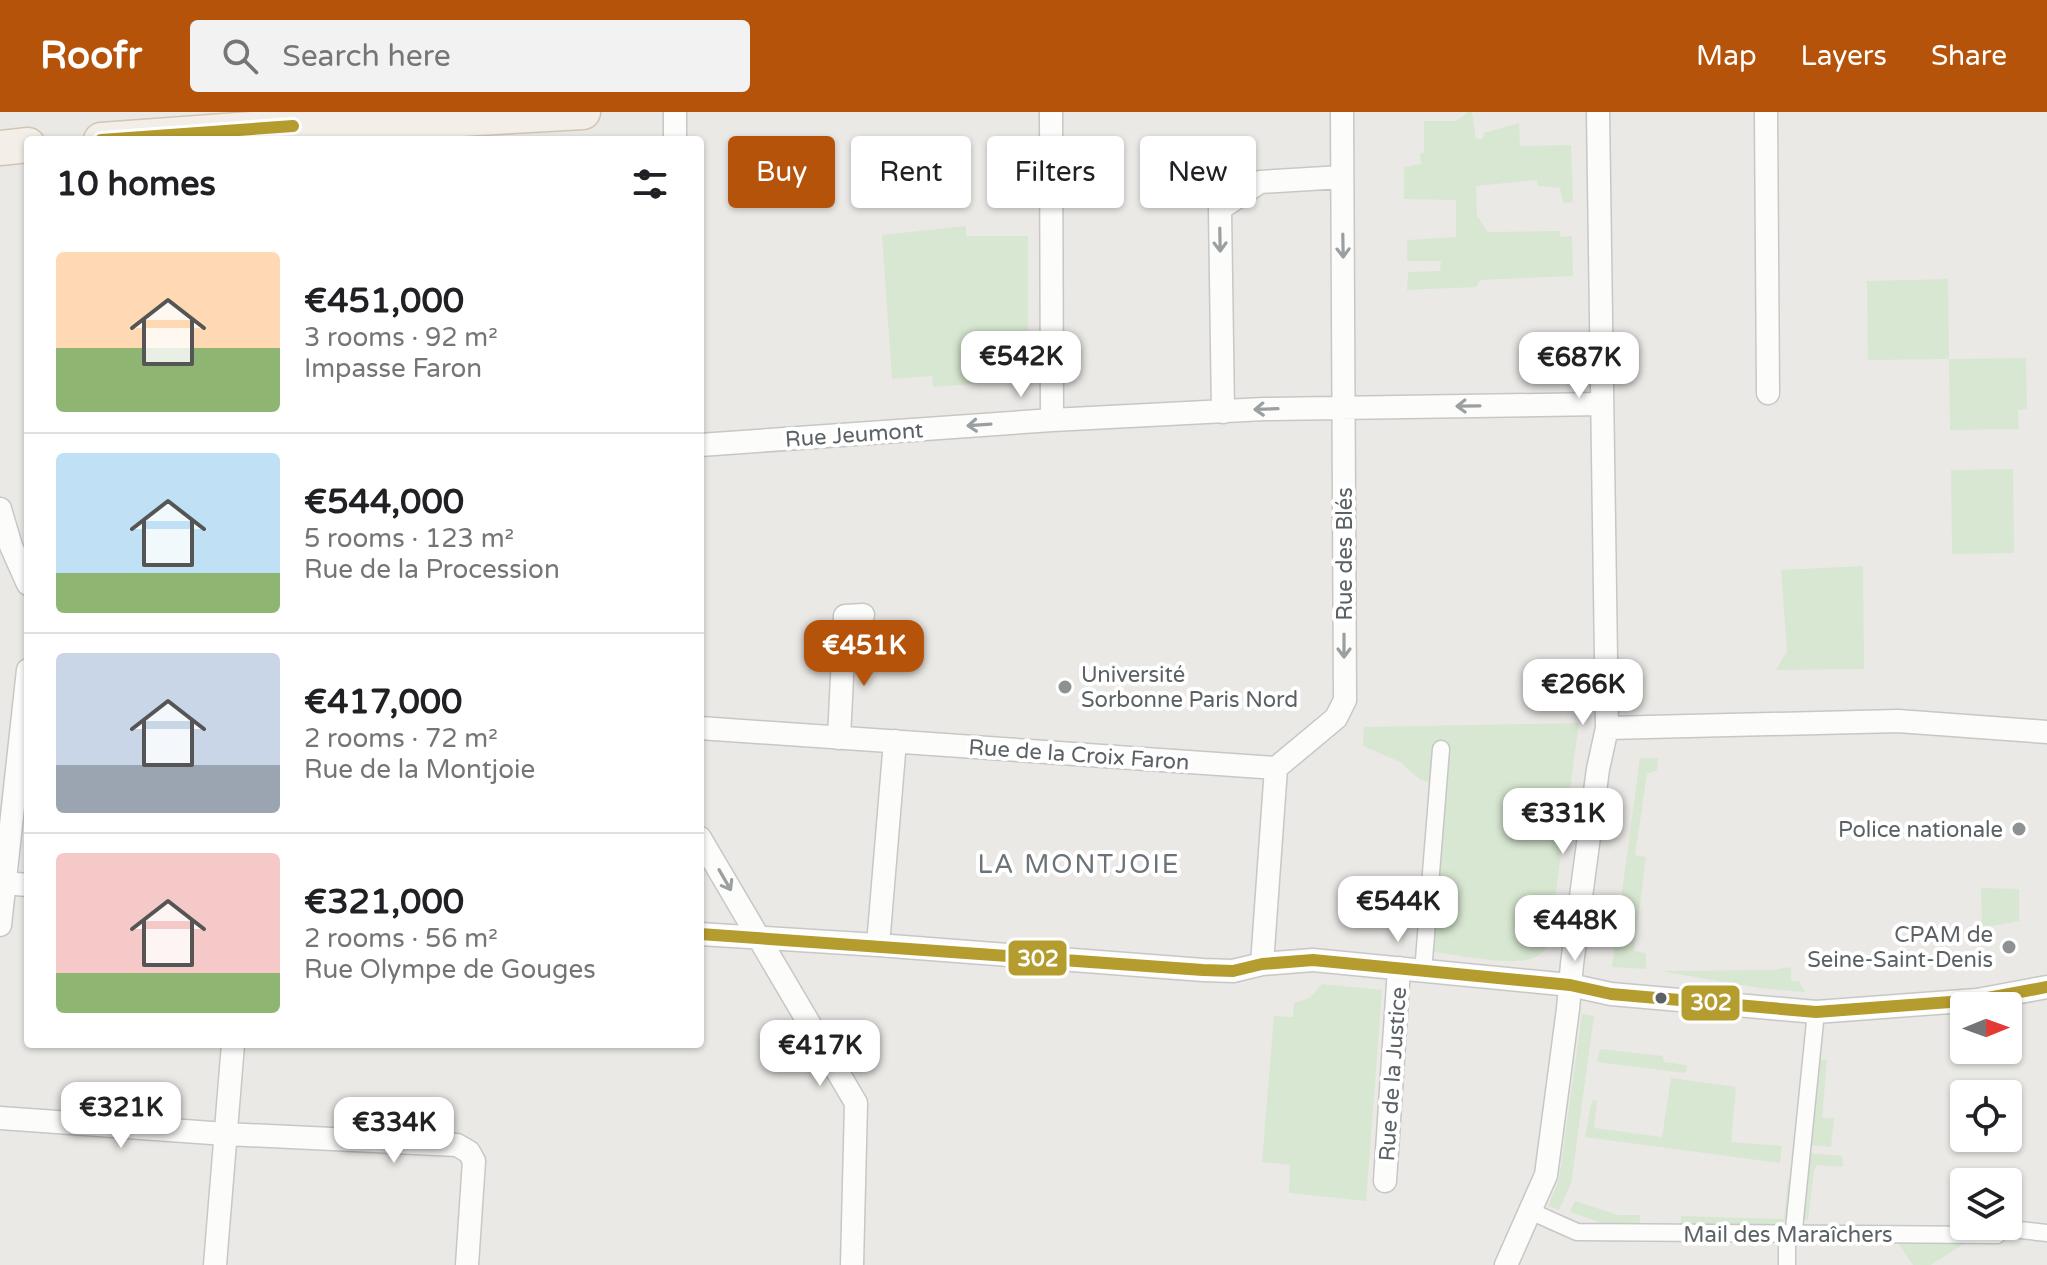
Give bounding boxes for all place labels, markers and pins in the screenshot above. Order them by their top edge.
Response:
pin: €542K [965,331,1077,399]
pin: €687K [1523,332,1635,400]
pin: €451K [808,620,920,688]
pin: €266K [1527,659,1639,727]
place label: Université Sorbonne Paris Nord [1081,662,1298,713]
marker: Université Sorbonne Paris Nord [1056,678,1074,696]
pin: €331K [1507,788,1619,856]
place label: Police nationale [1838,817,2003,843]
marker: Police nationale [2010,820,2028,838]
pin: €544K [1342,876,1454,944]
pin: €448K [1519,895,1631,963]
place label: CPAM de Seine-Saint-Denis [1807,922,1993,973]
marker: CPAM de Seine-Saint-Denis [2000,938,2018,956]
unlabelled marker [1653,990,1669,1006]
pin: €417K [764,1020,876,1088]
pin: €321K [65,1082,177,1150]
pin: €334K [338,1097,450,1165]

